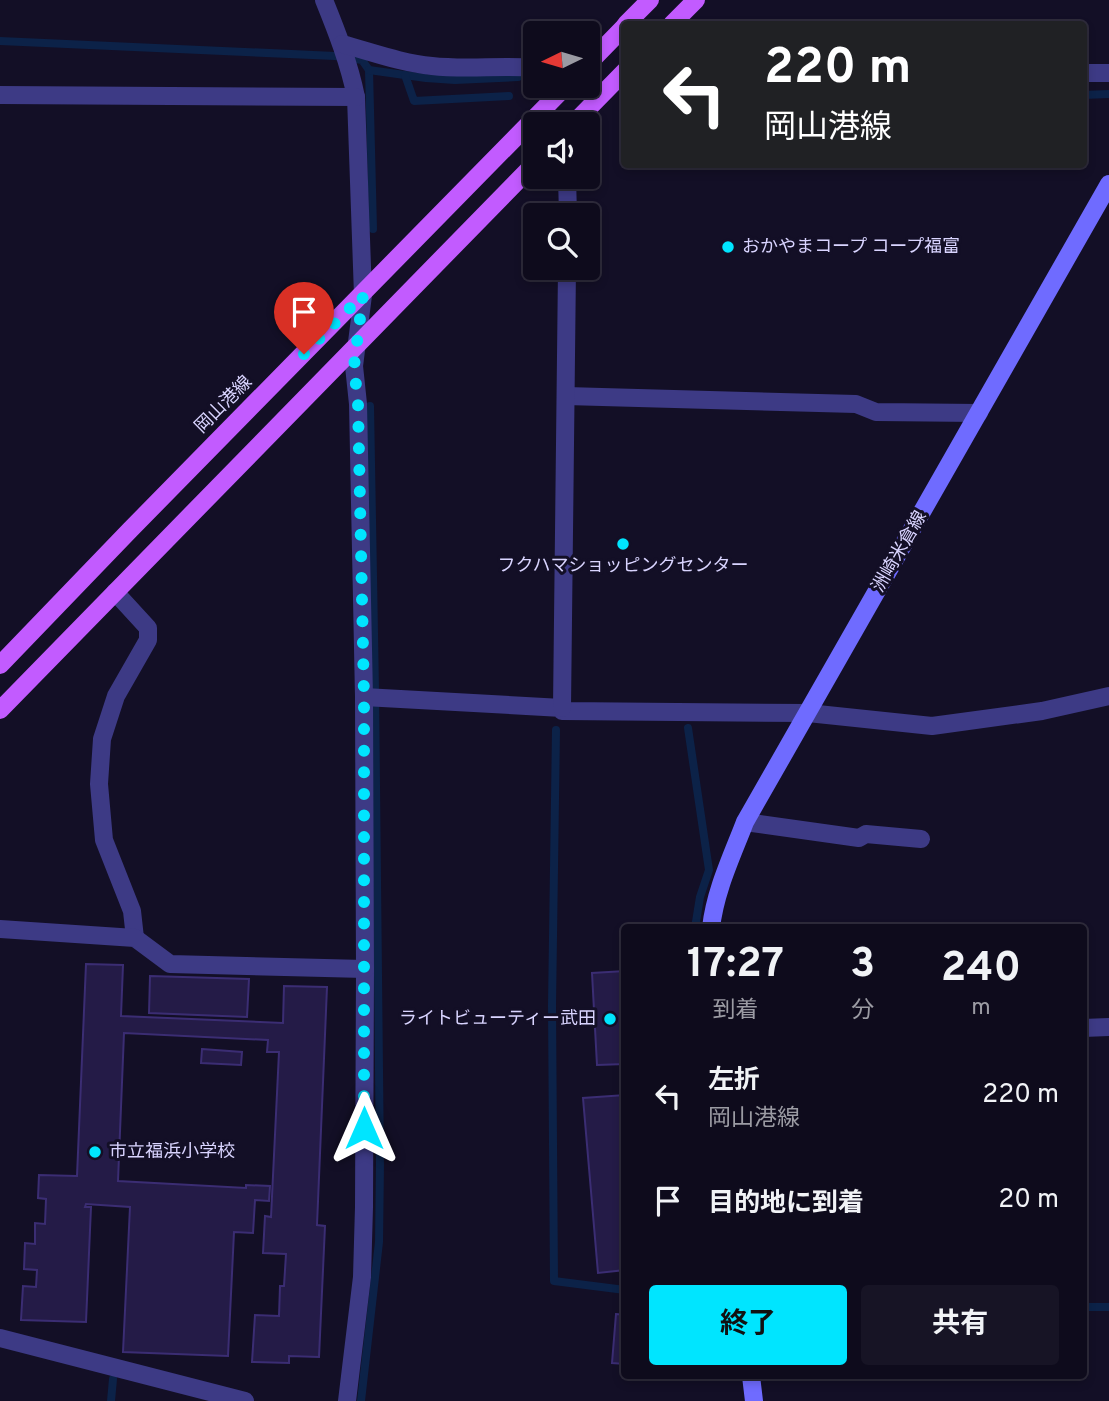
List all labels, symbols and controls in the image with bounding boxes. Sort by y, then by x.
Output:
north arrow [523,21,600,98]
map controls [523,21,600,280]
text: 220 m [764,39,911,101]
icon: left [649,49,740,140]
text: 岡山港線 [764,109,892,149]
button: sound [523,112,600,189]
button: search [523,203,600,280]
place label: おかやまコープ コープ福富 [742,236,960,259]
marker: おかやまコープ コープ福富 [720,239,736,255]
pin [274,282,334,354]
icon: arrive [285,293,323,331]
street label: 岡山港線 [190,371,258,439]
street label: 洲崎米倉線 [868,507,932,597]
marker: フクハマショッピングセンター [615,536,631,552]
place label: フクハマショッピングセンター [497,555,749,578]
text: 17:27 [687,939,784,992]
text: 3 [850,939,875,992]
text: 240 [941,943,1021,996]
text: m [971,994,991,1023]
text: 到着 [712,997,758,1026]
text: 分 [851,997,874,1026]
place label: ライトビューティー武田 [399,1008,596,1031]
marker: ライトビューティー武田 [602,1011,618,1027]
text: 左折 [708,1065,760,1098]
icon: left [649,1077,687,1115]
text: 220 m [982,1079,1059,1112]
position arrow [327,1091,401,1165]
text: 岡山港線 [708,1105,800,1134]
place label: 市立福浜小学校 [109,1141,235,1164]
marker: 市立福浜小学校 [87,1144,103,1160]
icon: arrive [649,1182,687,1220]
text: 20 m [998,1184,1059,1217]
text: 目的地に到着 [708,1188,864,1221]
button: 終了 [649,1285,847,1365]
button: 共有 [861,1285,1059,1365]

